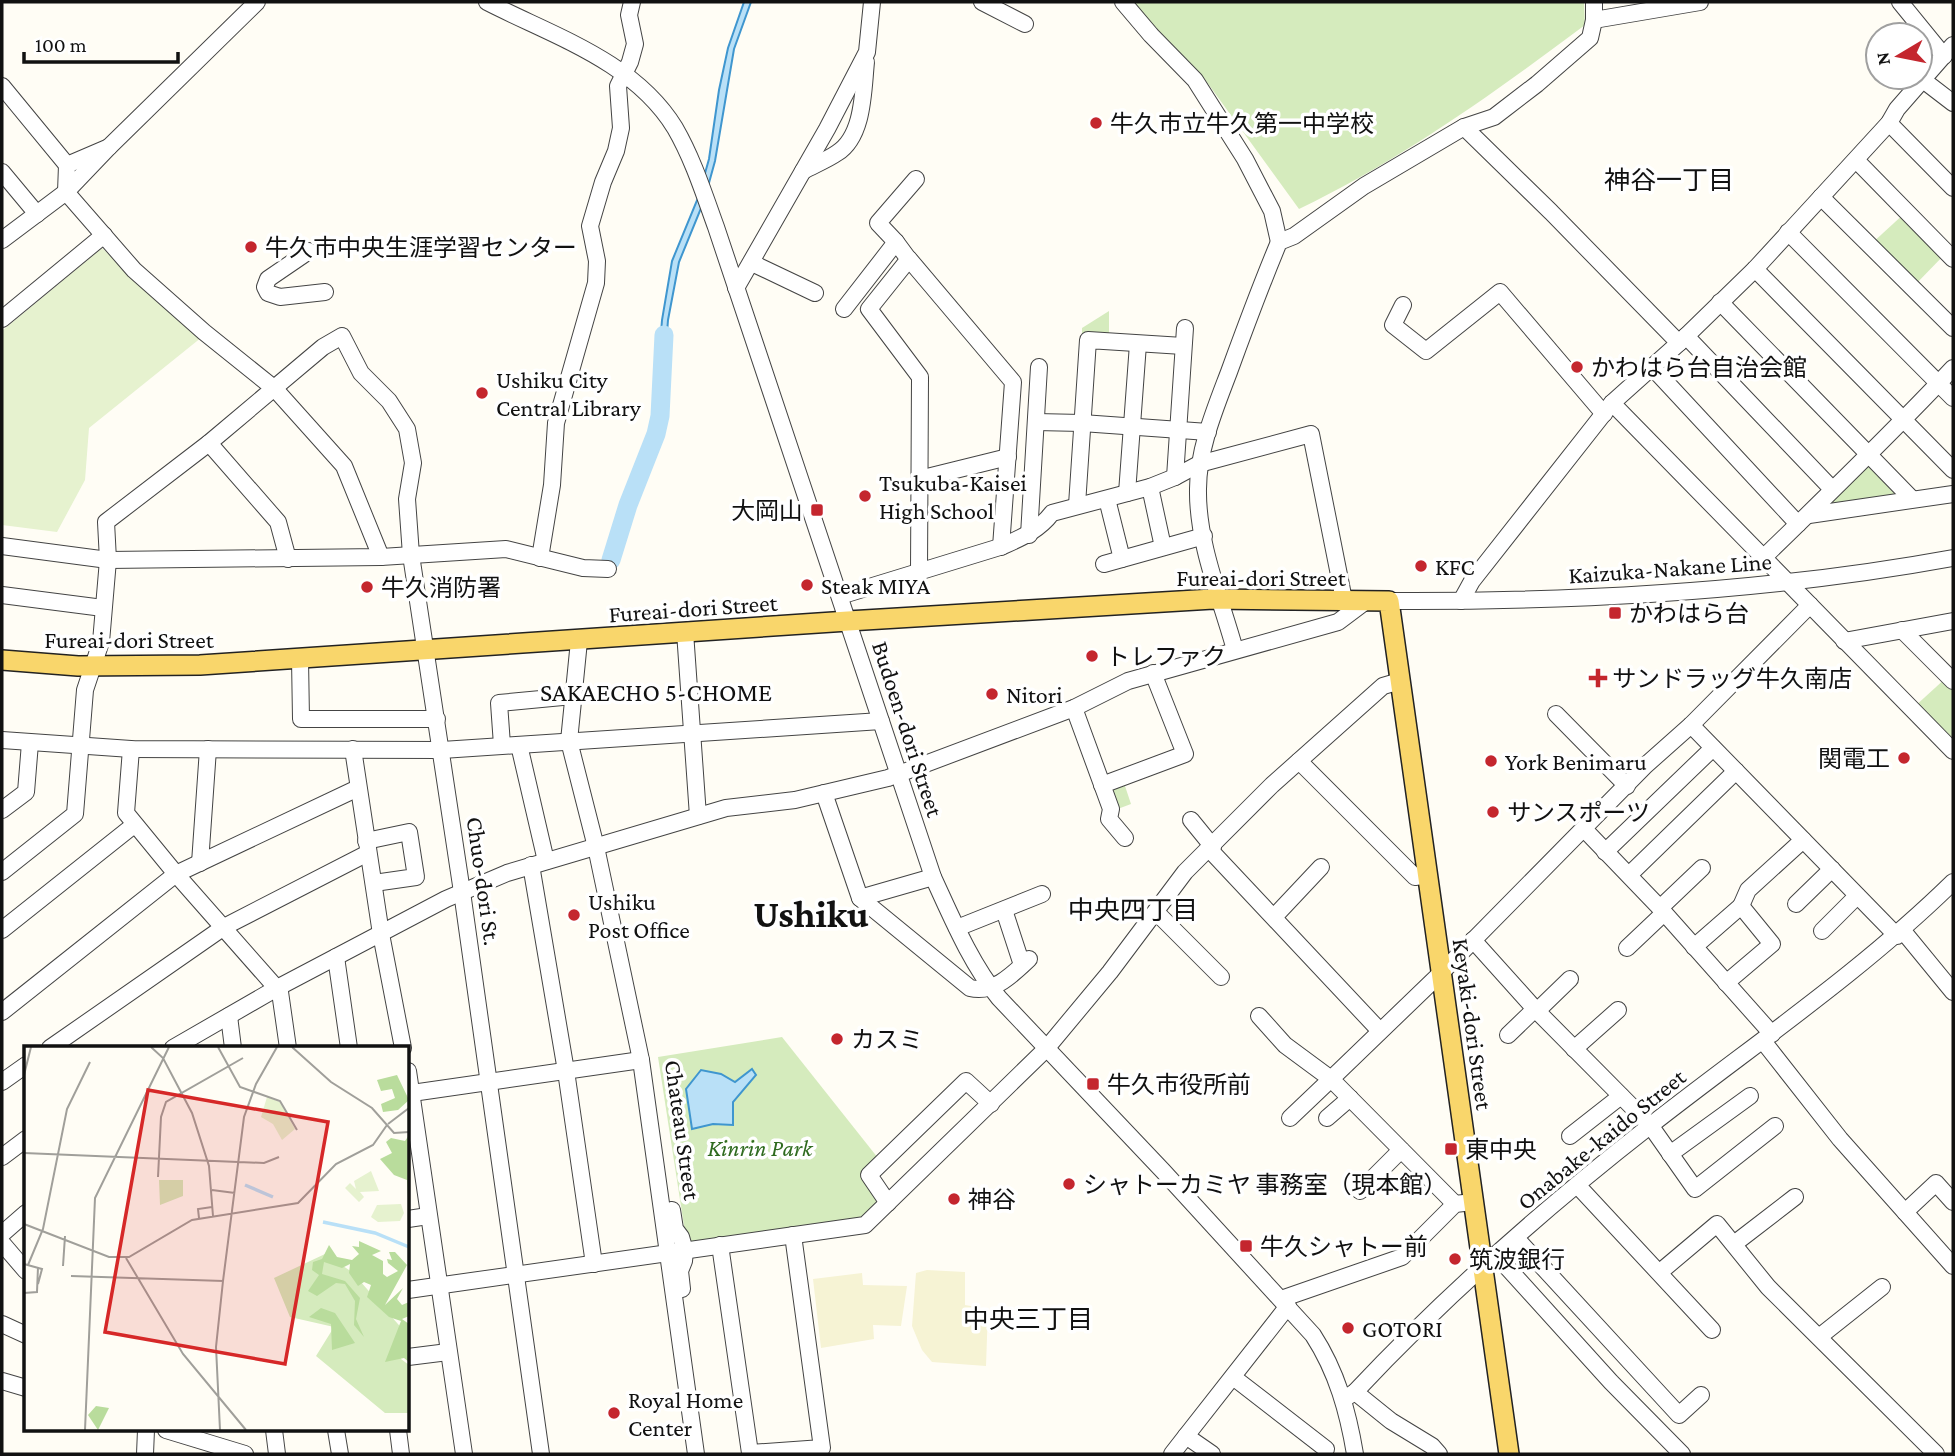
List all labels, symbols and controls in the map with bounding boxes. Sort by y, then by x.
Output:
scale bar [24,21,178,65]
north arrow [1864,21,1934,91]
text: 100 m [35,33,87,57]
text: N [1871,51,1894,67]
place label: 牛久市立牛久第一中学校 [1110,110,1374,137]
marker: 牛久市立牛久第一中学校 [1088,115,1104,131]
district label: 神谷一丁目 [1604,166,1734,195]
place label: 牛久市中央生涯学習センター [265,234,577,261]
marker: 牛久市中央生涯学習センター [243,239,259,255]
place label: かわはら台自治会館 [1591,354,1807,381]
marker: かわはら台自治会館 [1569,359,1585,375]
place label: Ushiku City Central Library [496,366,642,421]
marker: Ushiku City Central Library [474,385,490,401]
place label: Tsukuba-Kaisei High School [879,469,1027,524]
marker: Tsukuba-Kaisei High School [857,488,873,504]
place label: 大岡山 [731,497,803,524]
marker: 大岡山 [809,502,825,518]
street label: Kaizuka-Nakane Line [1567,547,1773,589]
place label: KFC [1435,553,1475,580]
marker: KFC [1413,558,1429,574]
street label: Fureai-dori Street [1176,564,1347,591]
place label: Steak MIYA [821,572,930,599]
place label: 牛久消防署 [381,574,501,601]
marker: Steak MIYA [799,577,815,593]
marker: 牛久消防署 [359,579,375,595]
street label: Fureai-dori Street [608,589,779,627]
place label: かわはら台 [1629,600,1749,627]
marker: かわはら台 [1607,605,1623,621]
street label: Fureai-dori Street [44,626,215,653]
street label: Budoen-dori Street [867,638,949,821]
place label: トレファク [1106,643,1226,670]
marker: トレファク [1084,648,1100,664]
place label: サンドラッグ牛久南店 [1612,665,1852,692]
marker: サンドラッグ牛久南店 [1590,670,1606,686]
district label: SAKAECHO 5-CHOME [540,678,772,707]
place label: Nitori [1006,681,1063,708]
marker: Nitori [984,686,1000,702]
place label: 関電工 [1818,745,1890,772]
place label: York Benimaru [1505,748,1647,775]
marker: 関電工 [1896,750,1912,766]
marker: York Benimaru [1483,753,1499,769]
place label: サンスポーツ [1507,799,1650,826]
marker: サンスポーツ [1485,804,1501,820]
street label: Chuo-dori St. [462,815,506,947]
place label: Ushiku Post Office [588,888,690,943]
district label: Ushiku [753,893,869,935]
district label: 中央四丁目 [1068,896,1198,925]
marker: Ushiku Post Office [566,907,582,923]
street label: Keyaki-dori Street [1448,937,1499,1113]
place label: カスミ [851,1026,923,1053]
marker: カスミ [829,1031,845,1047]
inset map [24,1046,410,1432]
street label: Chateau Street [660,1058,706,1203]
street label: Onabake-kaido Street [1512,1062,1691,1215]
place label: 牛久市役所前 [1107,1071,1251,1098]
marker: 牛久市役所前 [1085,1076,1101,1092]
park label: Kinrin Park [707,1134,814,1161]
place label: 東中央 [1465,1136,1537,1163]
marker: 東中央 [1443,1141,1459,1157]
place label: シャトーカミヤ 事務室（現本館） [1083,1171,1448,1198]
marker: シャトーカミヤ 事務室（現本館） [1061,1176,1077,1192]
place label: 神谷 [968,1186,1016,1213]
marker: 神谷 [946,1191,962,1207]
place label: 牛久シャトー前 [1260,1233,1428,1260]
marker: 牛久シャトー前 [1238,1238,1254,1254]
place label: 筑波銀行 [1469,1246,1565,1273]
marker: 筑波銀行 [1447,1251,1463,1267]
district label: 中央三丁目 [963,1305,1093,1334]
place label: GOTORI [1362,1315,1442,1342]
marker: GOTORI [1340,1320,1356,1336]
place label: Royal Home Center [628,1386,743,1441]
marker: Royal Home Center [606,1405,622,1421]

